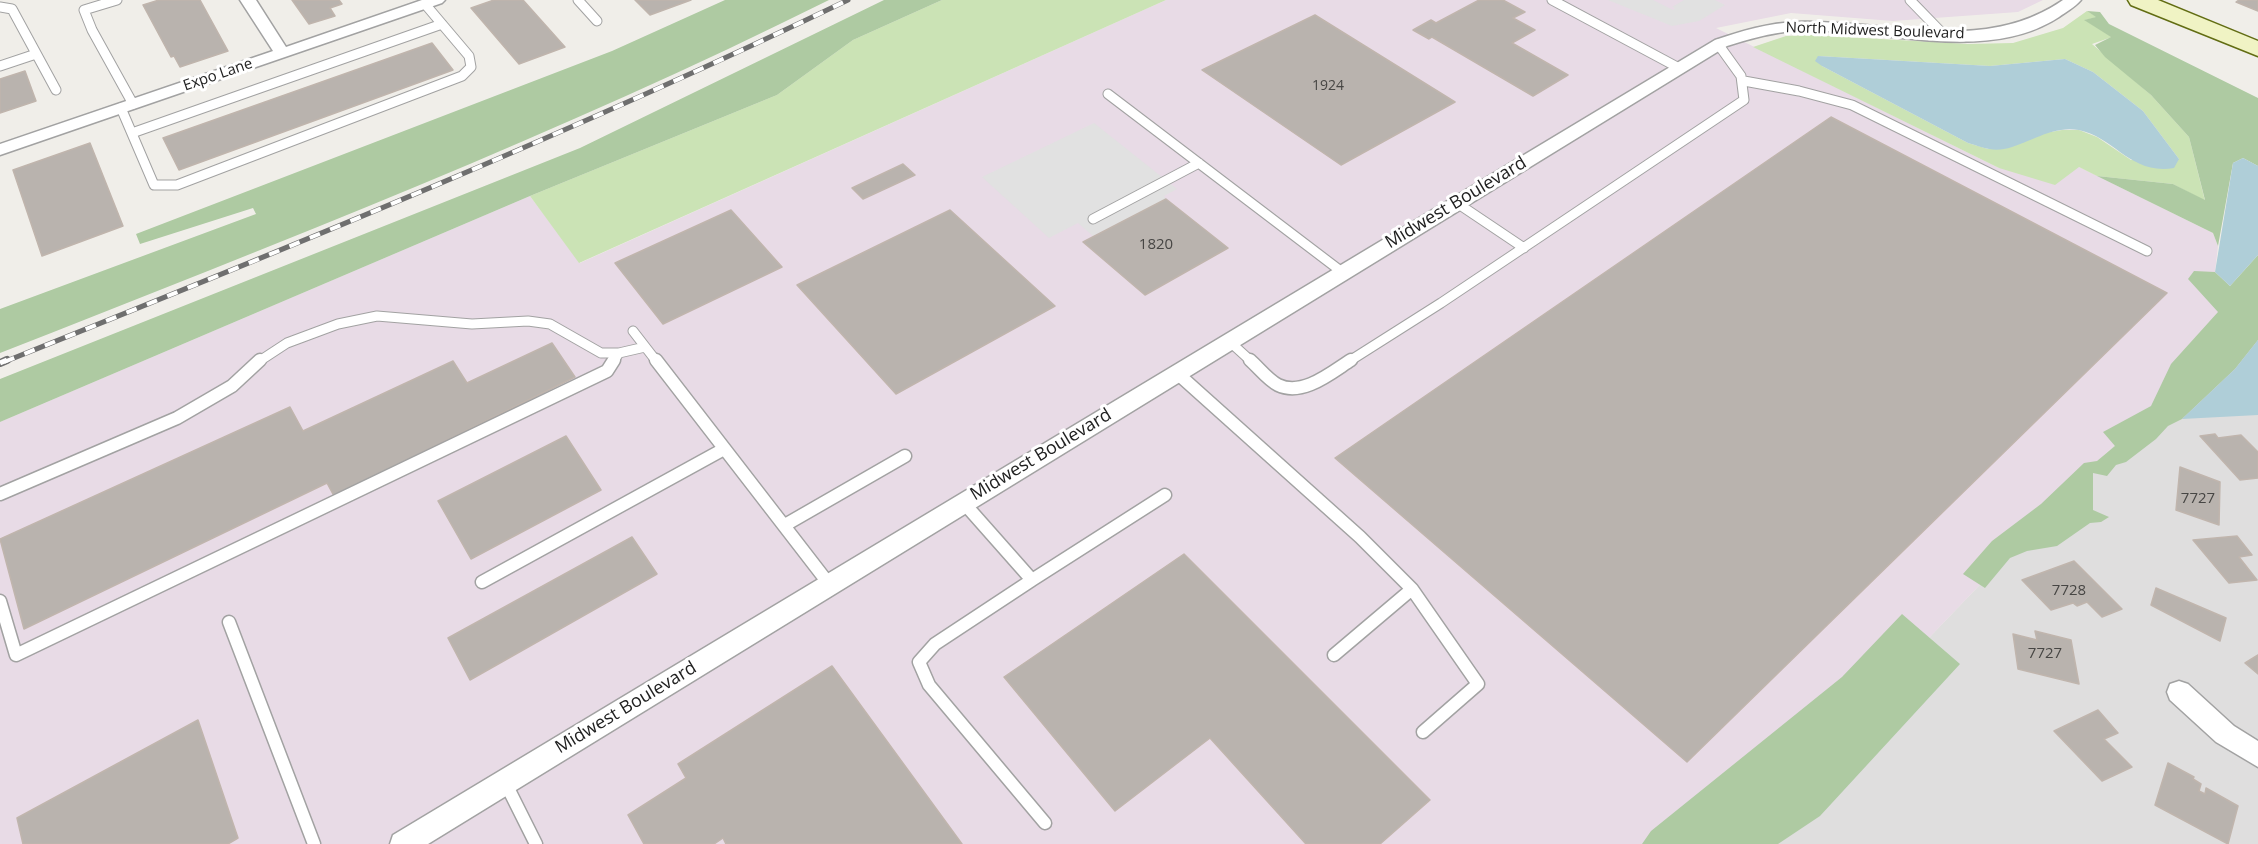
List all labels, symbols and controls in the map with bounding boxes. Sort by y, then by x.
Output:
street label: North Midwest Boulevard [1785,19,1965,43]
street label: Expo Lane [181,55,255,95]
house number: 1924 [1312,78,1344,94]
street label: Midwest Boulevard [1381,152,1531,254]
house number: 1820 [1139,236,1173,254]
street label: Midwest Boulevard [966,404,1116,506]
house number: 7727 [2181,490,2215,508]
house number: 7728 [2052,582,2086,600]
house number: 7727 [2028,645,2062,663]
street label: Midwest Boulevard [551,657,701,759]

